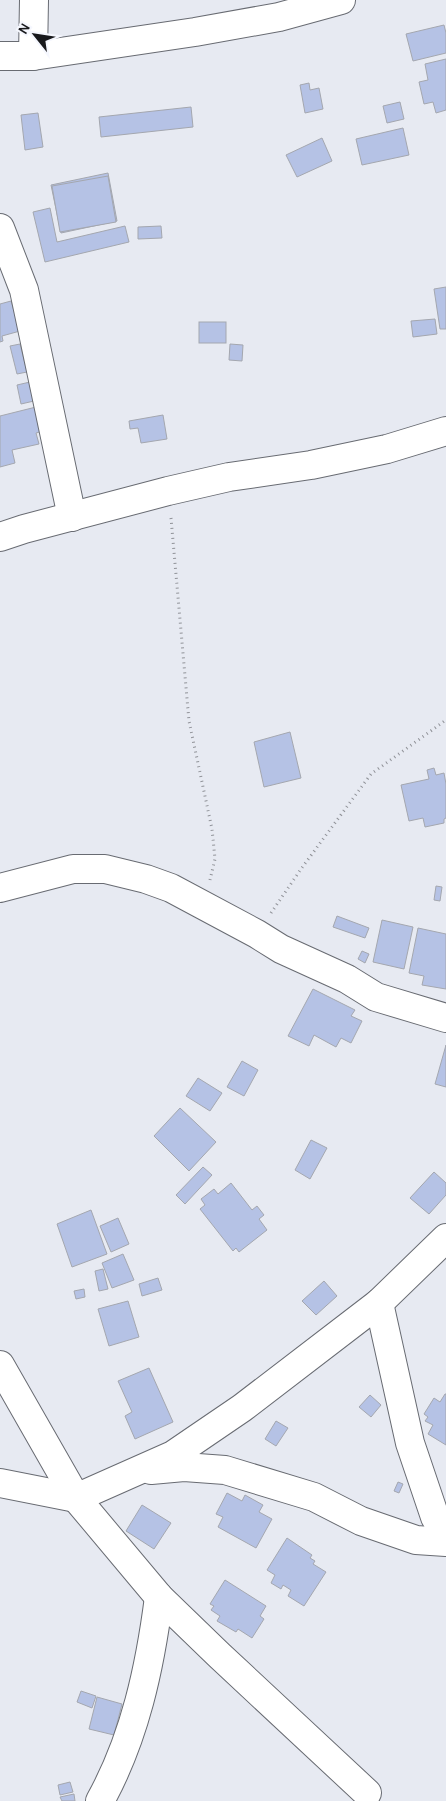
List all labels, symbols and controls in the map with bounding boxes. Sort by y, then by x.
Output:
north arrow [10,10,60,60]
text: N [14,20,34,37]

